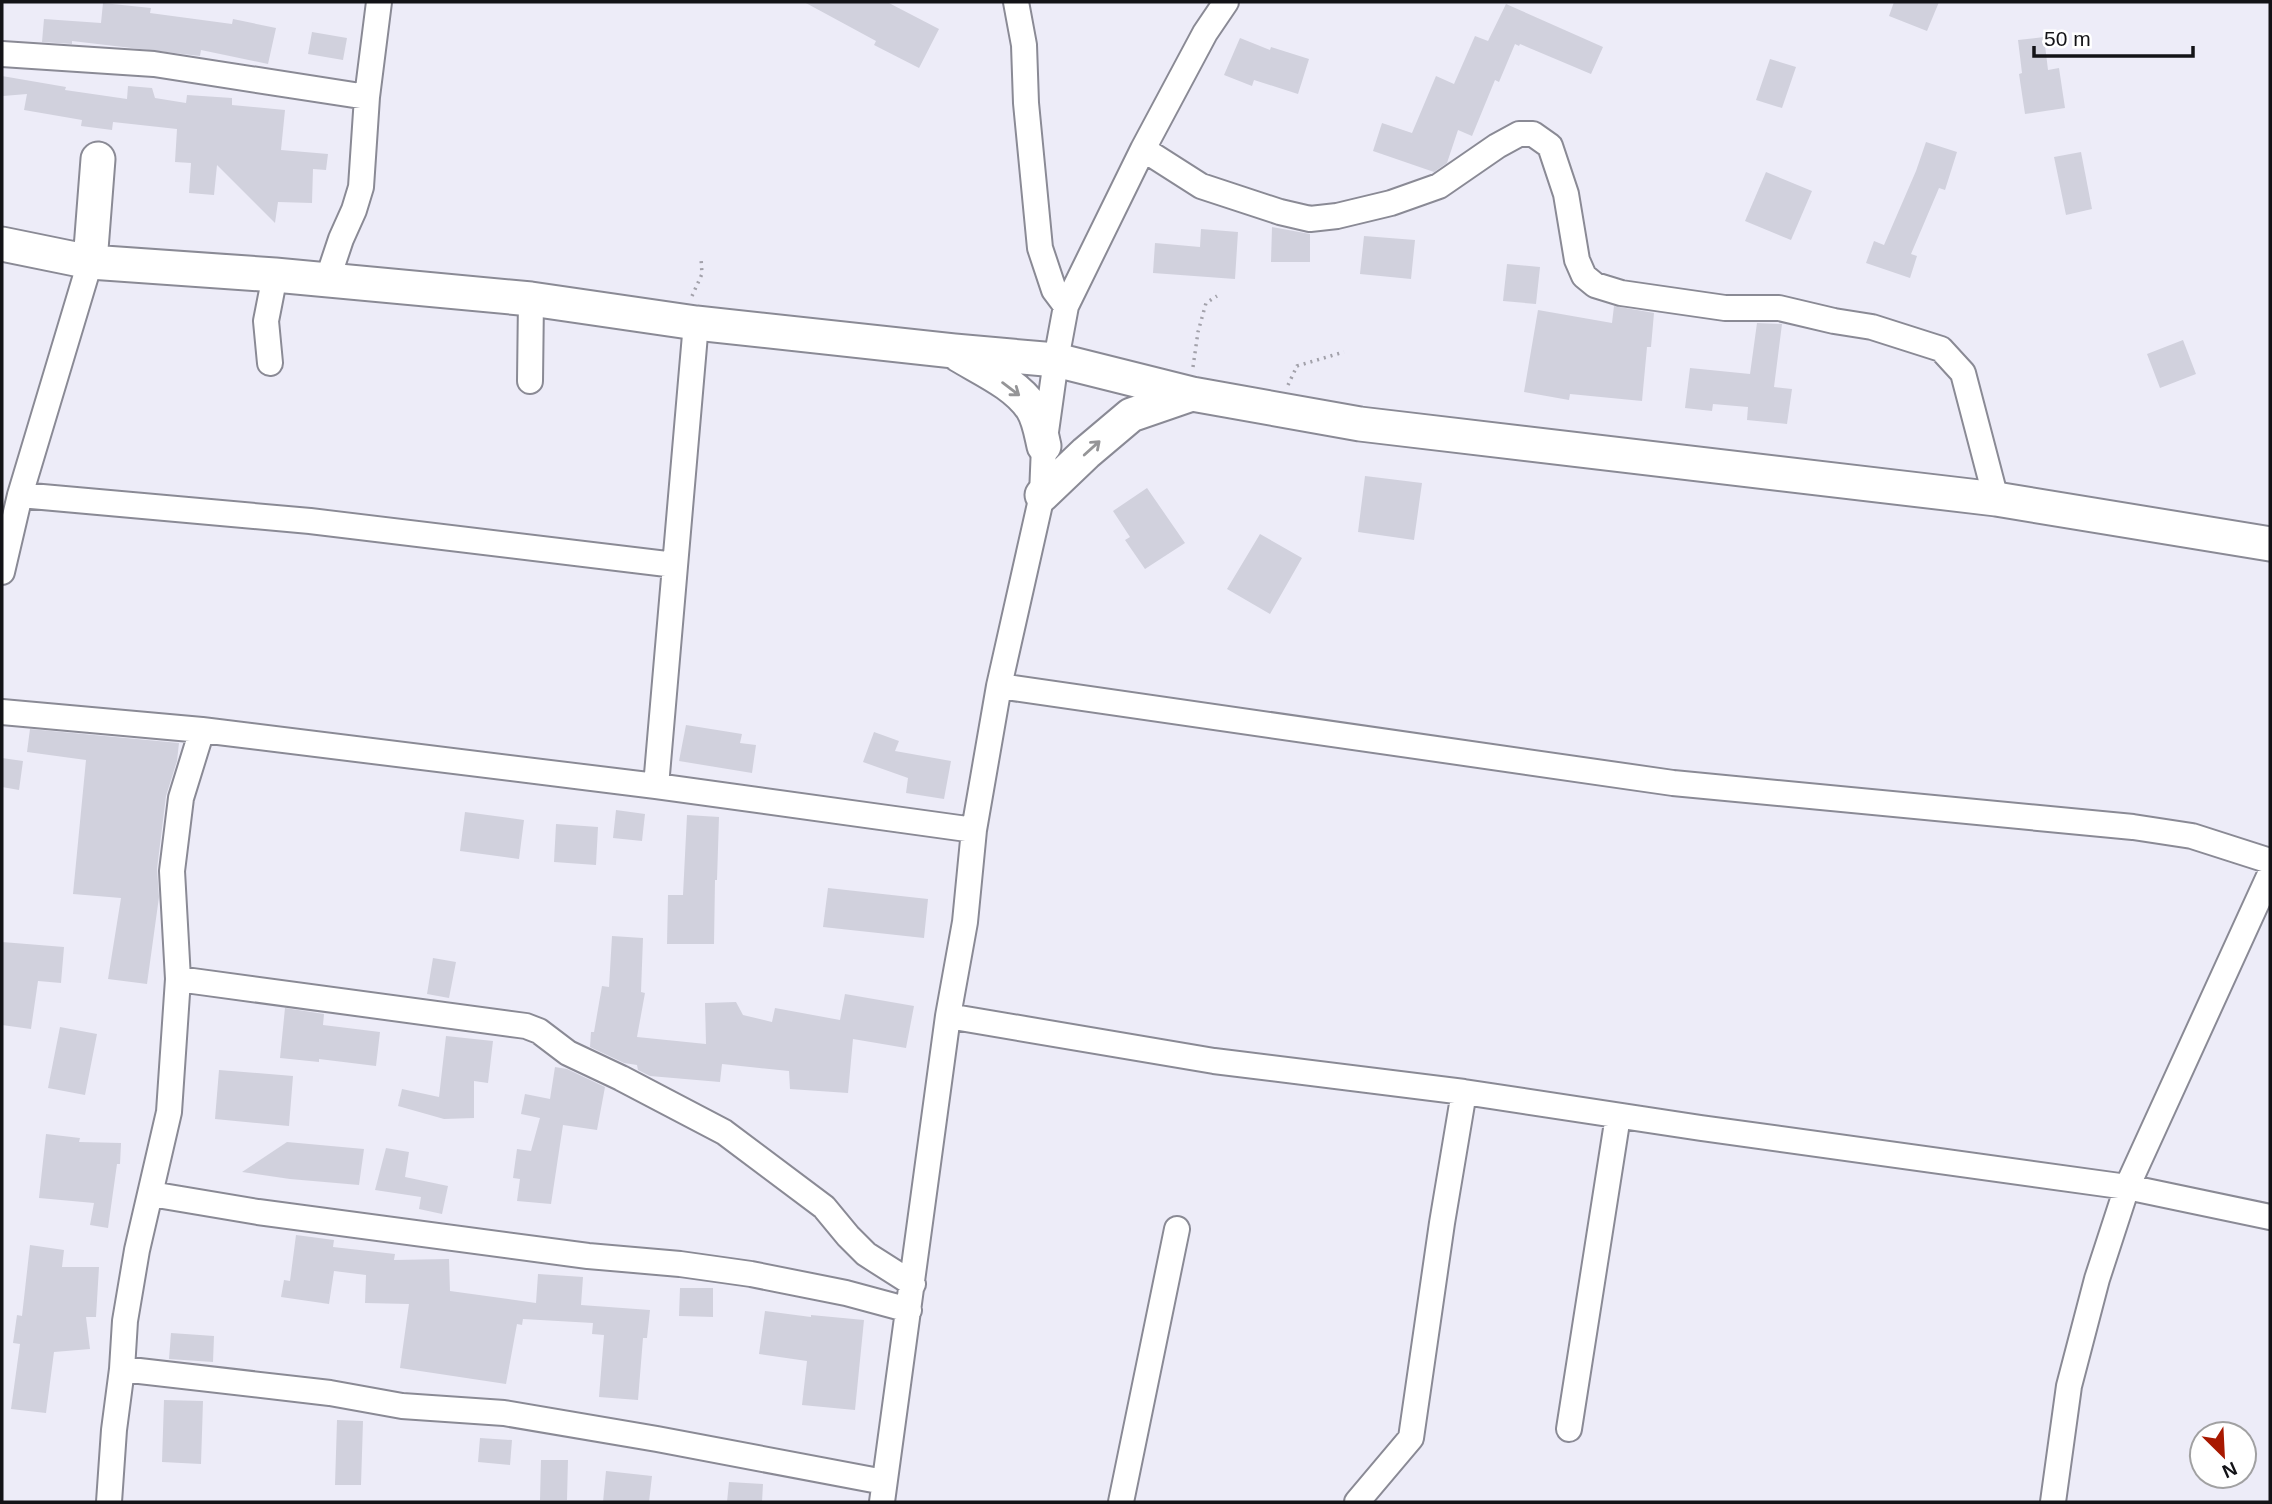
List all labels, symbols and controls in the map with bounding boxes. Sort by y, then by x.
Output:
scale bar [2034,14,2193,58]
text: 50 m [2044,27,2091,50]
one-way arrow [1002,381,1020,396]
one-way arrow [1082,440,1100,456]
north arrow [2188,1420,2258,1490]
text: N [2219,1458,2240,1482]

